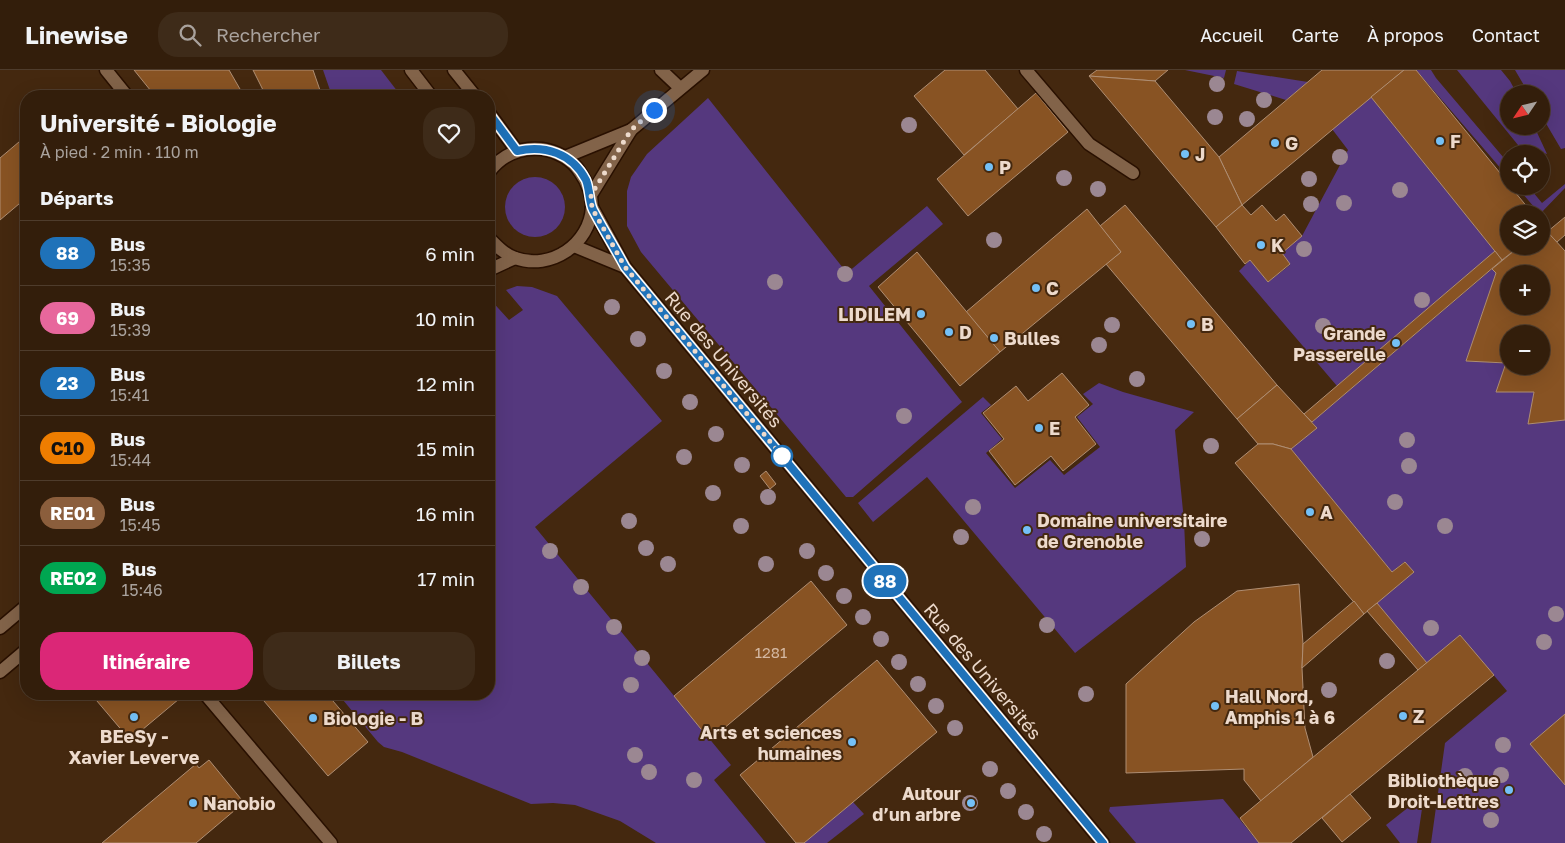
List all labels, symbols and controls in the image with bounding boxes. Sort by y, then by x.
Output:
search box [158,12,508,57]
text: Linewise [25,20,128,49]
icon: search [176,21,204,49]
text: Rechercher [216,23,320,46]
text: Accueil [1200,24,1264,46]
text: Carte [1292,24,1339,46]
text: À propos [1367,24,1444,46]
text: Contact [1472,24,1540,46]
north arrow [1500,85,1550,135]
map controls [1500,85,1550,375]
your location [642,98,667,123]
button: heart [423,107,475,159]
text: Université - Biologie [40,108,277,137]
place label: F [1450,130,1461,152]
place label: G [1285,132,1298,154]
marker: F [1434,135,1446,147]
marker: G [1269,137,1281,149]
text: À pied · 2 min · 110 m [40,142,199,162]
place label: J [1195,143,1205,165]
button: locate [1500,145,1550,195]
marker: J [1179,148,1191,160]
place label: P [999,156,1011,178]
marker: P [983,161,995,173]
text: Départs [40,186,114,209]
button: layers [1500,205,1550,255]
text: Bus [110,232,145,255]
place label: K [1271,234,1284,256]
marker: K [1255,239,1267,251]
text: 88 [56,242,79,264]
text: 6 min [425,242,475,265]
text: 15:35 [110,255,150,275]
button: + [1500,265,1550,315]
place label: C [1046,277,1059,299]
marker: C [1030,282,1042,294]
street label: Rue des Universités [661,286,787,432]
text: Bus [110,297,145,320]
place label: LIDILEM [838,303,911,325]
text: 69 [56,307,79,329]
text: 10 min [416,307,475,330]
marker: LIDILEM [915,308,927,320]
place label: B [1201,313,1214,335]
marker: B [1185,318,1197,330]
text: 15:39 [110,320,151,340]
place label: D [959,321,972,343]
place label: Grande Passerelle [1293,322,1386,365]
button: − [1500,325,1550,375]
marker: D [943,326,955,338]
place label: Bulles [1004,327,1060,349]
marker: Bulles [988,332,1000,344]
marker: Grande Passerelle [1390,337,1402,349]
text: Bus [110,362,145,385]
text: 23 [57,372,78,394]
text: 12 min [416,372,475,395]
text: 15:41 [110,385,149,405]
place label: E [1049,417,1060,439]
marker: E [1033,422,1045,434]
text: Bus [110,427,145,450]
text: C10 [51,437,84,459]
text: 15 min [416,437,475,460]
unlabelled marker [771,445,793,467]
text: 15:44 [110,450,151,470]
text: Bus [120,492,155,515]
place label: A [1320,501,1333,523]
text: RE01 [50,502,95,524]
text: 16 min [416,502,475,525]
marker: A [1304,506,1316,518]
place label: Domaine universitaire de Grenoble [1037,509,1228,552]
text: 15:45 [120,515,161,535]
marker: Domaine universitaire de Grenoble [1021,524,1033,536]
text: Bus [121,557,157,580]
line badge: 88 [862,565,908,597]
text: RE02 [50,567,96,589]
text: 17 min [417,567,475,590]
text: 88 [873,570,897,592]
text: 15:46 [121,580,163,600]
street label: Rue des Universités [920,598,1046,744]
button: Itinéraire [40,632,253,690]
button: Billets [263,632,475,690]
house number: 1281 [755,643,787,661]
place label: Hall Nord, Amphis 1 à 6 [1225,685,1335,728]
marker: Hall Nord, Amphis 1 à 6 [1209,700,1221,712]
place label: Z [1413,705,1424,727]
place label: Biologie - B [323,707,424,729]
marker: Z [1397,710,1409,722]
marker: BEeSy - Xavier Leverve [128,711,140,723]
marker: Biologie - B [307,712,319,724]
place label: Arts et sciences humaines [700,721,842,764]
place label: BEeSy - Xavier Leverve [69,725,200,768]
marker: Arts et sciences humaines [846,736,858,748]
place label: Bibliothèque Droit-Lettres [1387,769,1499,812]
place label: Autour d’un arbre [872,782,961,825]
marker: Bibliothèque Droit-Lettres [1503,784,1515,796]
place label: Nanobio [203,792,276,814]
marker: Nanobio [187,797,199,809]
marker: Autour d’un arbre [965,797,977,809]

